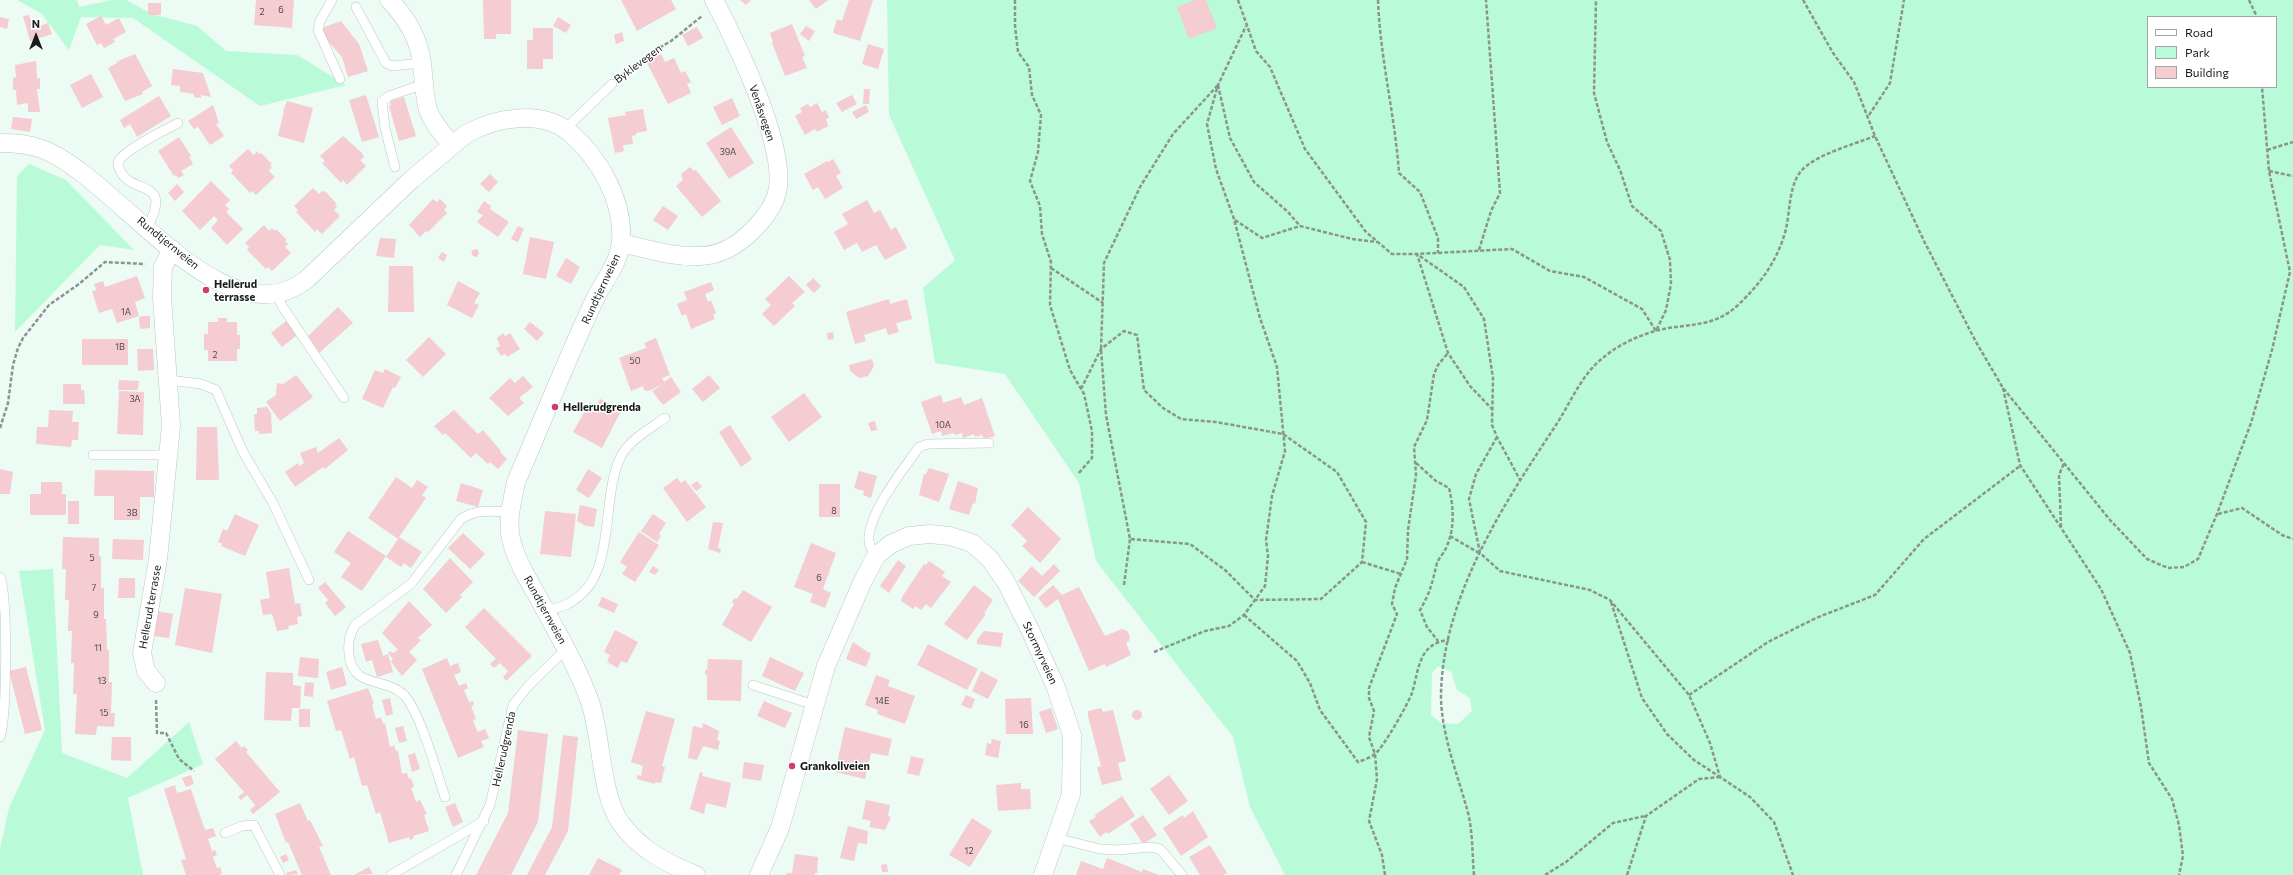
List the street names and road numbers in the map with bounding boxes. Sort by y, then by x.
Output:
street label: Byklevegen [612,42,664,86]
street label: Venåsvegen [746,83,778,143]
street label: Rundtjernveien [134,214,202,272]
street label: Rundtjernveien [579,252,623,326]
street label: Hellerud terrasse [136,564,164,650]
street label: Rundtjernveien [521,574,569,646]
street label: Stormyrveien [1020,620,1060,686]
street label: Hellerudgrenda [490,710,518,788]

